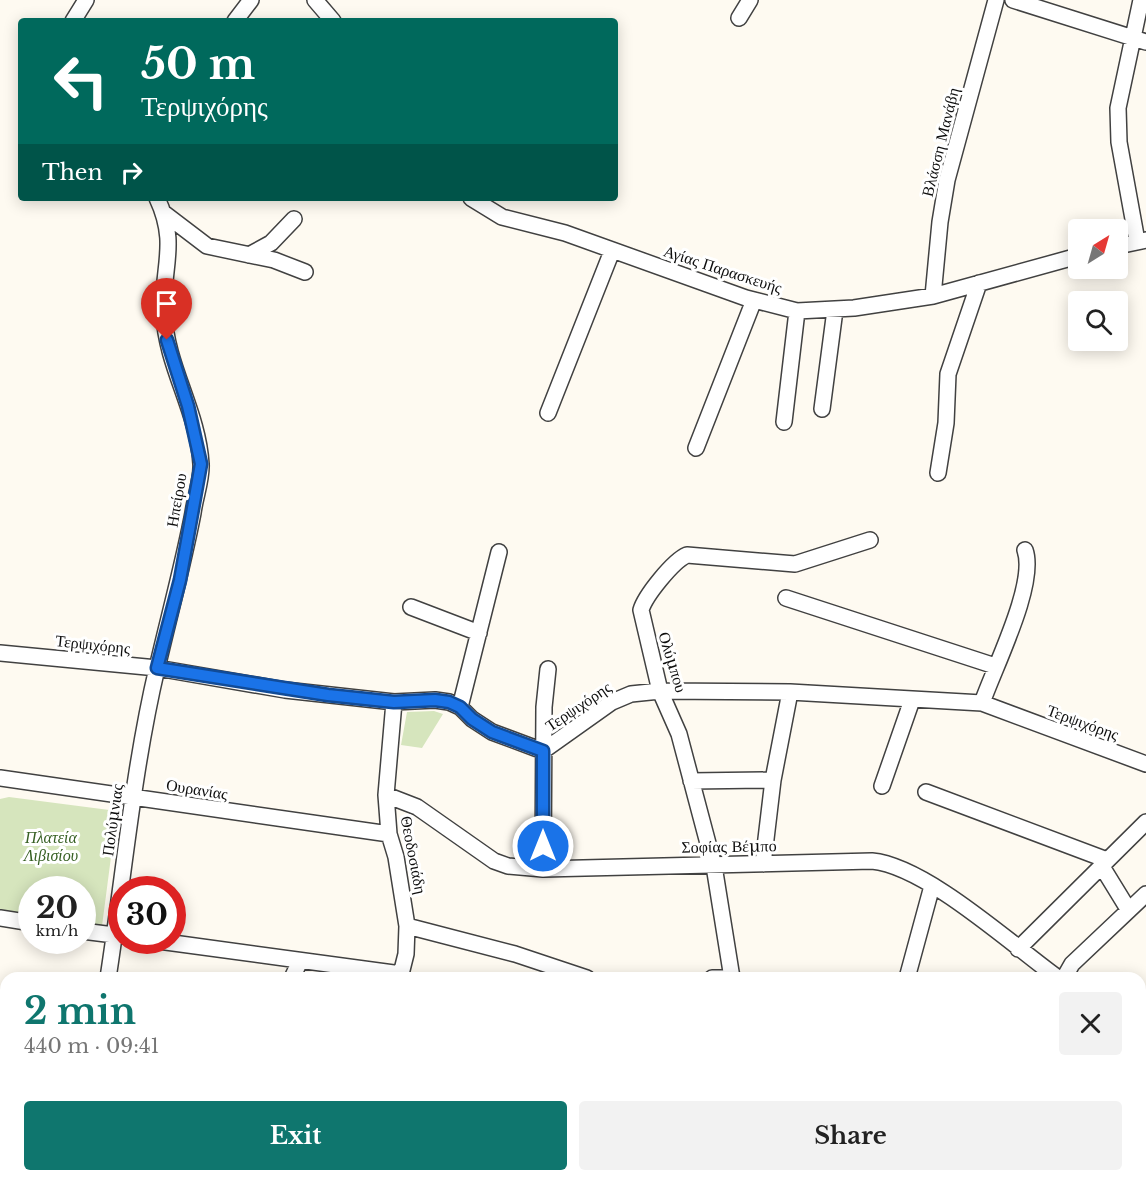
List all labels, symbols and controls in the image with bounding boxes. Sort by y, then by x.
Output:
text: 50 m [141,38,255,90]
icon: left [42,42,120,120]
street label: Βλάσση Μανάβη [917,85,963,199]
text: Τερψιχόρης [141,90,268,123]
icon: right [115,156,148,189]
text: Then [42,159,103,186]
north arrow [1068,219,1128,279]
map controls [1068,219,1128,351]
street label: Αγίας Παρασκευής [661,240,785,298]
pin [141,278,192,340]
icon: arrive [150,287,183,320]
button: search [1068,291,1128,351]
street label: Ηπείρου [161,471,191,529]
street label: Ολύμπου [654,629,692,695]
street label: Τερψιχόρης [55,630,132,658]
street label: Τερψιχόρης [541,676,615,735]
street label: Τερψιχόρης [1044,700,1122,744]
street label: Ουρανίας [165,774,230,804]
street label: Πολύμνιας [97,782,127,857]
street label: Θεοδοσιάδη [397,814,431,896]
position arrow [511,814,575,878]
park label: Πλατεία Λιβισίου [22,827,78,865]
street label: Σοφίας Βέμπο [681,835,777,857]
speed limit sign: 30 [108,876,186,954]
text: 20 [36,889,78,926]
text: km/h [36,921,78,940]
text: 2 min [24,989,136,1034]
button: close [1059,992,1122,1055]
text: 440 m · 09:41 [24,1034,160,1058]
button: Exit [24,1101,567,1170]
button: Share [579,1101,1122,1170]

